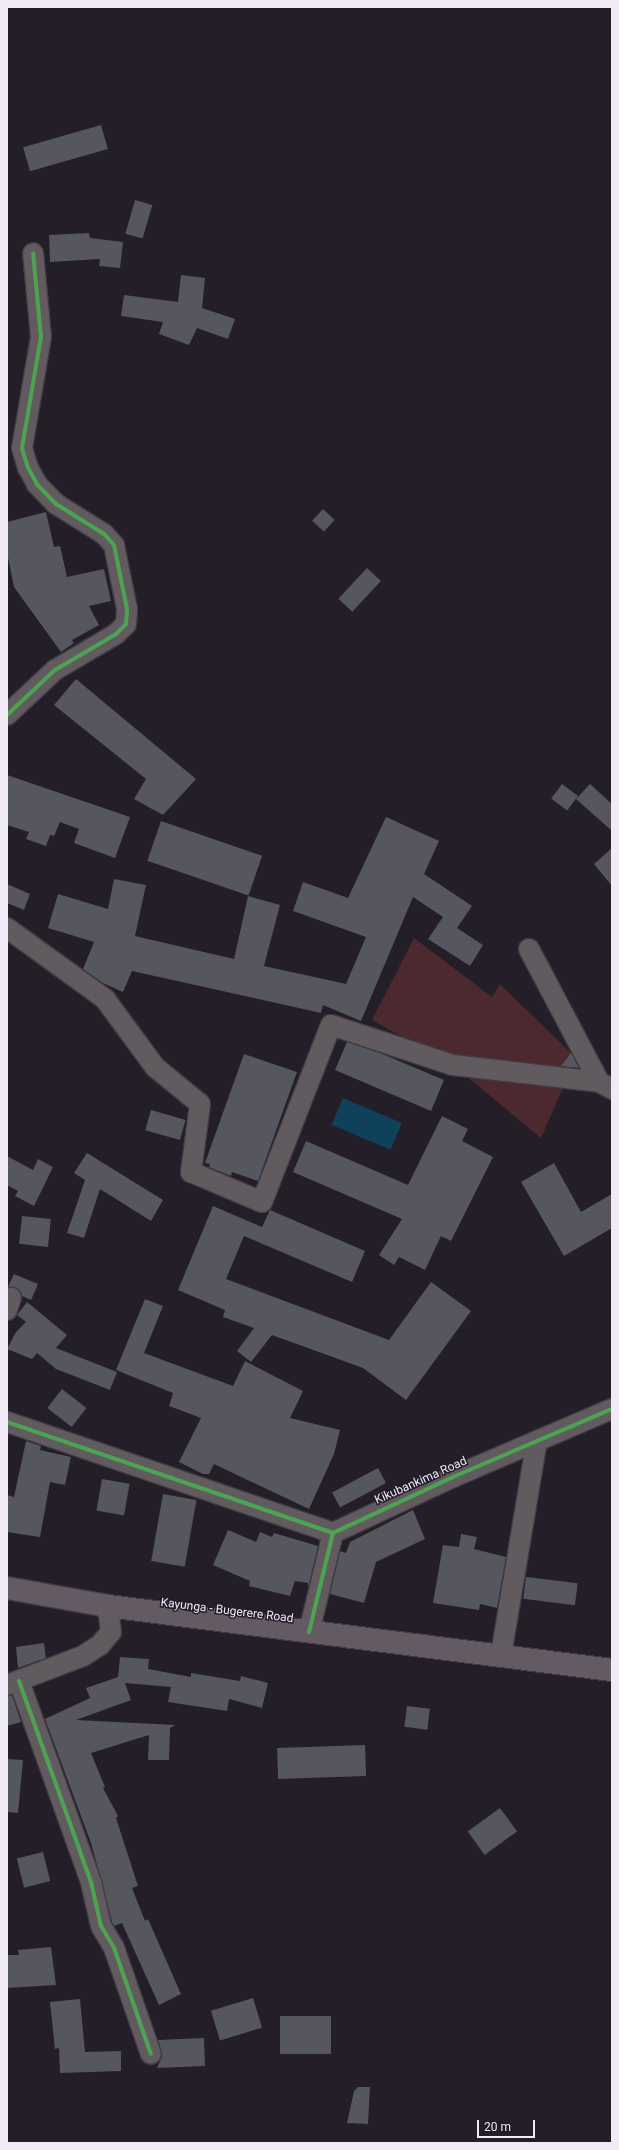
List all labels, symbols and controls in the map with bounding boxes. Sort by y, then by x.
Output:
street label: Kikubankima Road [373,1454,469,1508]
street label: Kayunga - Bugerere Road [160,1596,294,1626]
scale bar [479,2112,537,2138]
text: 20 m [484,2120,511,2134]

